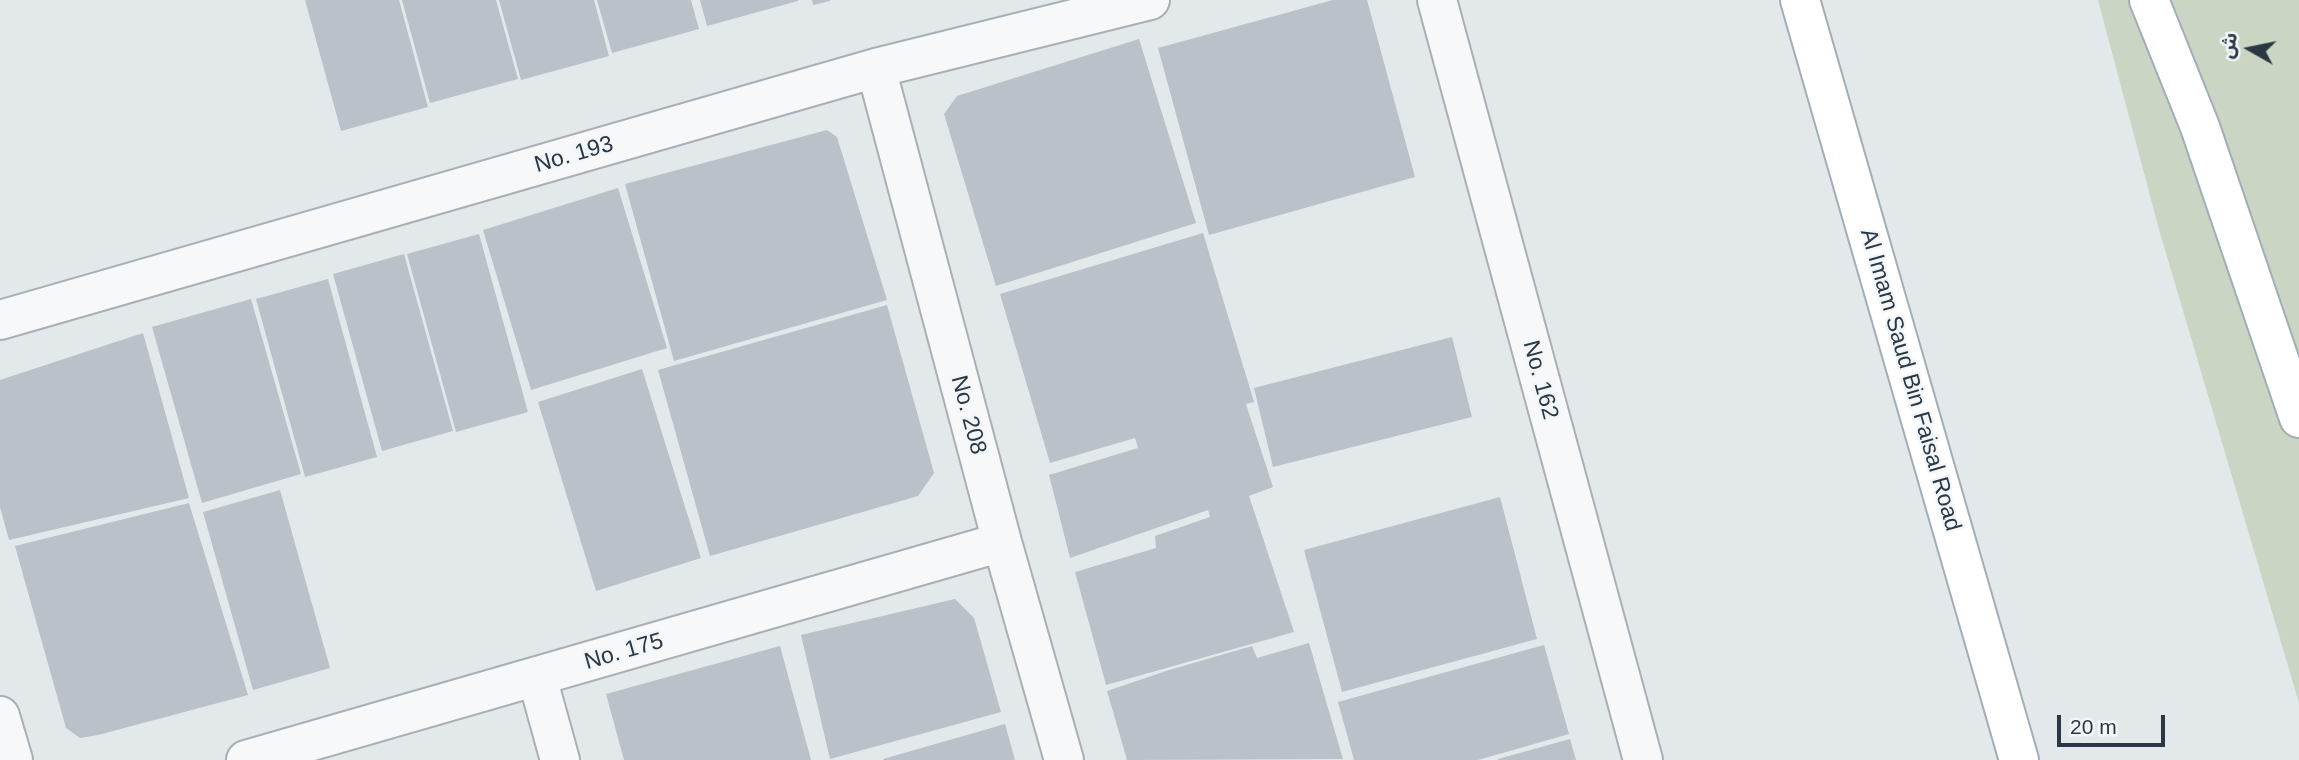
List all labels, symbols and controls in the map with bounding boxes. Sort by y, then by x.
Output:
north arrow [2215,14,2285,84]
text: ش [2216,31,2241,60]
street label: No. 193 [531,131,617,179]
street label: Al Imam Saud Bin Faisal Road [1854,226,1966,534]
street label: No. 162 [1516,338,1564,422]
street label: No. 208 [944,373,992,457]
street label: No. 175 [581,628,667,676]
scale bar [2061,700,2170,744]
text: 20 m [2070,715,2117,738]

